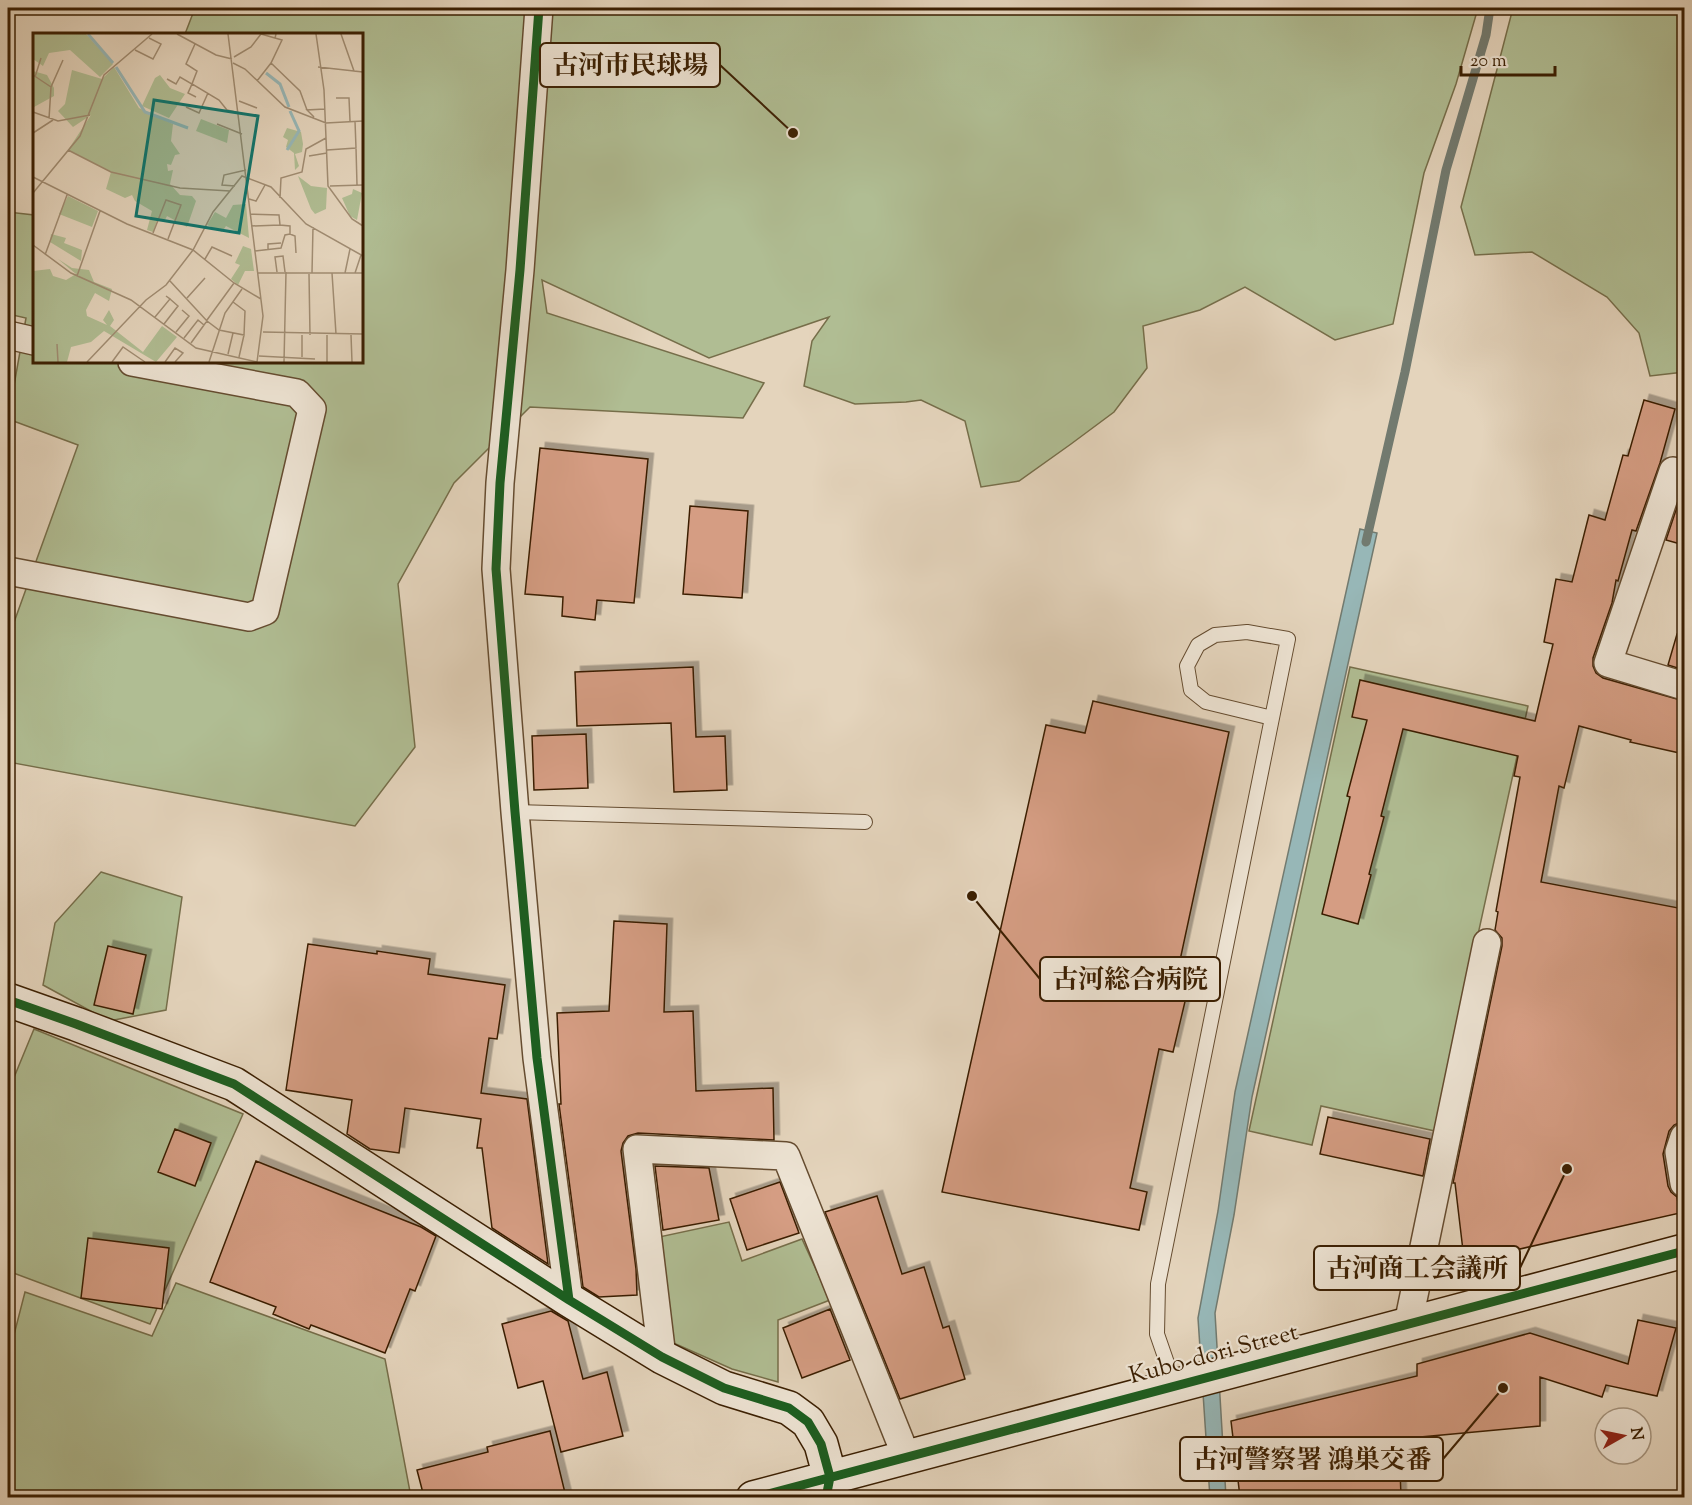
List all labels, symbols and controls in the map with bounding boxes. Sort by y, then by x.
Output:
inset map [33,33,363,363]
scale bar [1461,39,1556,77]
callout: 古河市民球場 [540,43,720,87]
text: 古河市民球場 [552,49,708,86]
text: 20 m [1470,49,1507,75]
callout: 古河総合病院 [1040,957,1220,1001]
text: 古河総合病院 [1052,963,1208,1000]
callout: 古河商工会議所 [1314,1246,1520,1290]
text: 古河商工会議所 [1326,1252,1508,1289]
street label: Kubo-dori Street [1126,1316,1302,1394]
north arrow [1593,1406,1653,1466]
text: N [1623,1426,1648,1442]
callout: 古河警察署 鴻巣交番 [1180,1437,1443,1481]
text: 古河警察署 鴻巣交番 [1192,1443,1432,1480]

